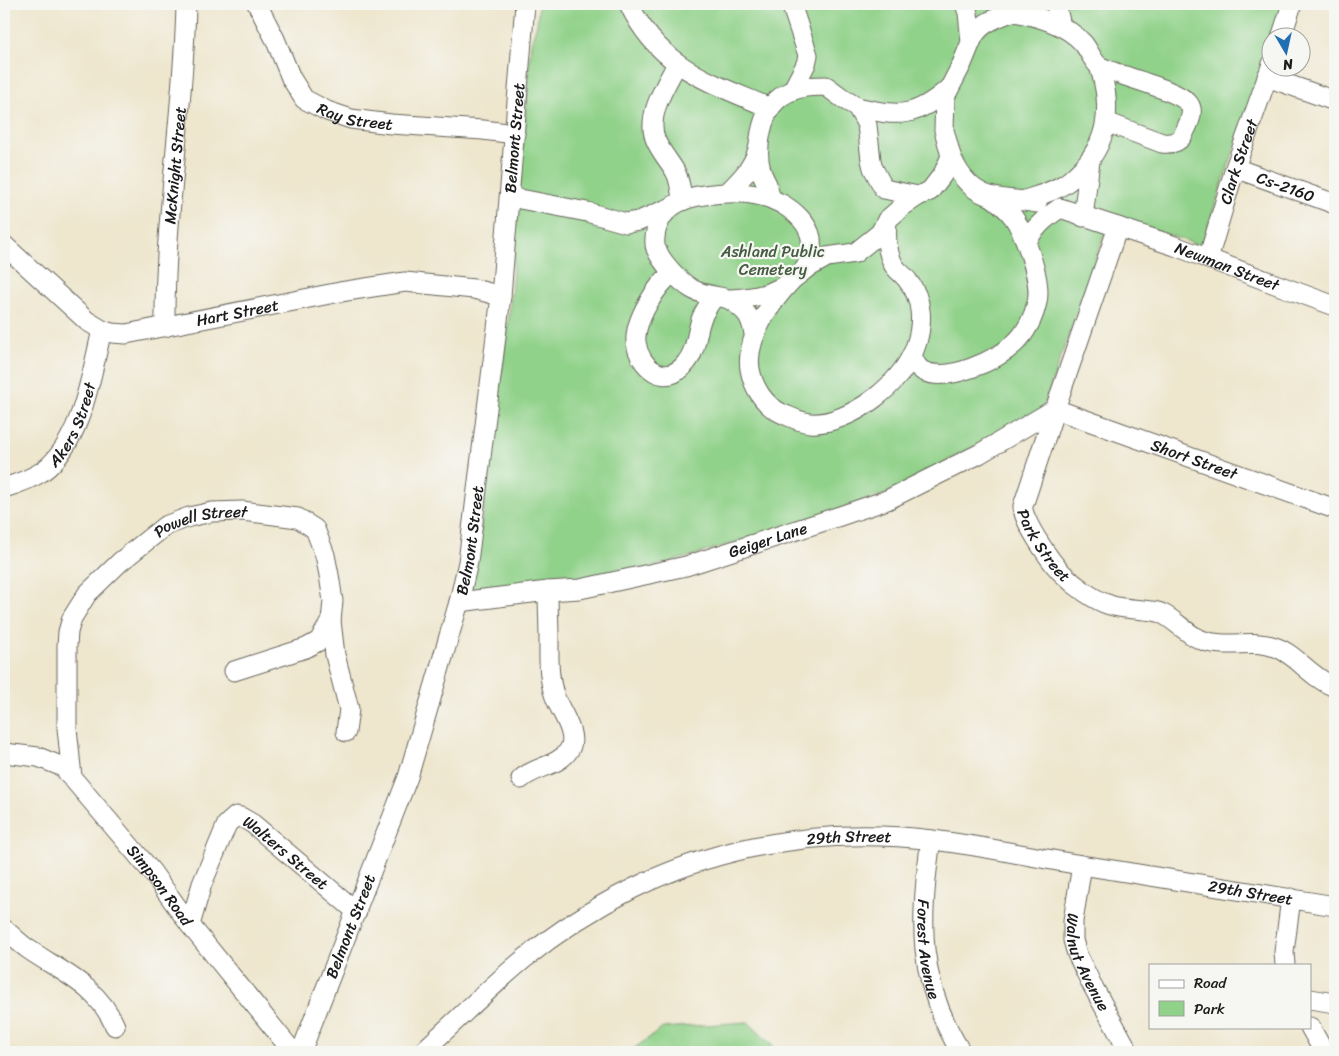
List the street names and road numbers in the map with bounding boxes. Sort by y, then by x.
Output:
street label: Belmont Street [495,82,533,194]
street label: Ray Street [312,94,394,139]
street label: McKnight Street [155,105,194,225]
street label: Clark Street [1211,114,1266,208]
street label: Cs-2160 [1253,162,1319,210]
street label: Newman Street [1171,233,1284,299]
street label: Hart Street [194,290,281,334]
street label: Akers Street [40,378,104,475]
street label: Short Street [1147,430,1242,488]
street label: Belmont Street [446,484,492,598]
street label: Powell Street [146,497,250,545]
street label: Park Street [1009,505,1078,589]
street label: Geiger Lane [724,513,811,566]
street label: Walters Street [238,807,336,897]
street label: 29th Street [805,821,892,853]
street label: Simpson Road [119,837,202,933]
street label: Belmont Street [316,870,383,983]
street label: 29th Street [1206,871,1295,913]
street label: Forest Avenue [909,899,949,1003]
street label: Walnut Avenue [1058,911,1118,1017]

